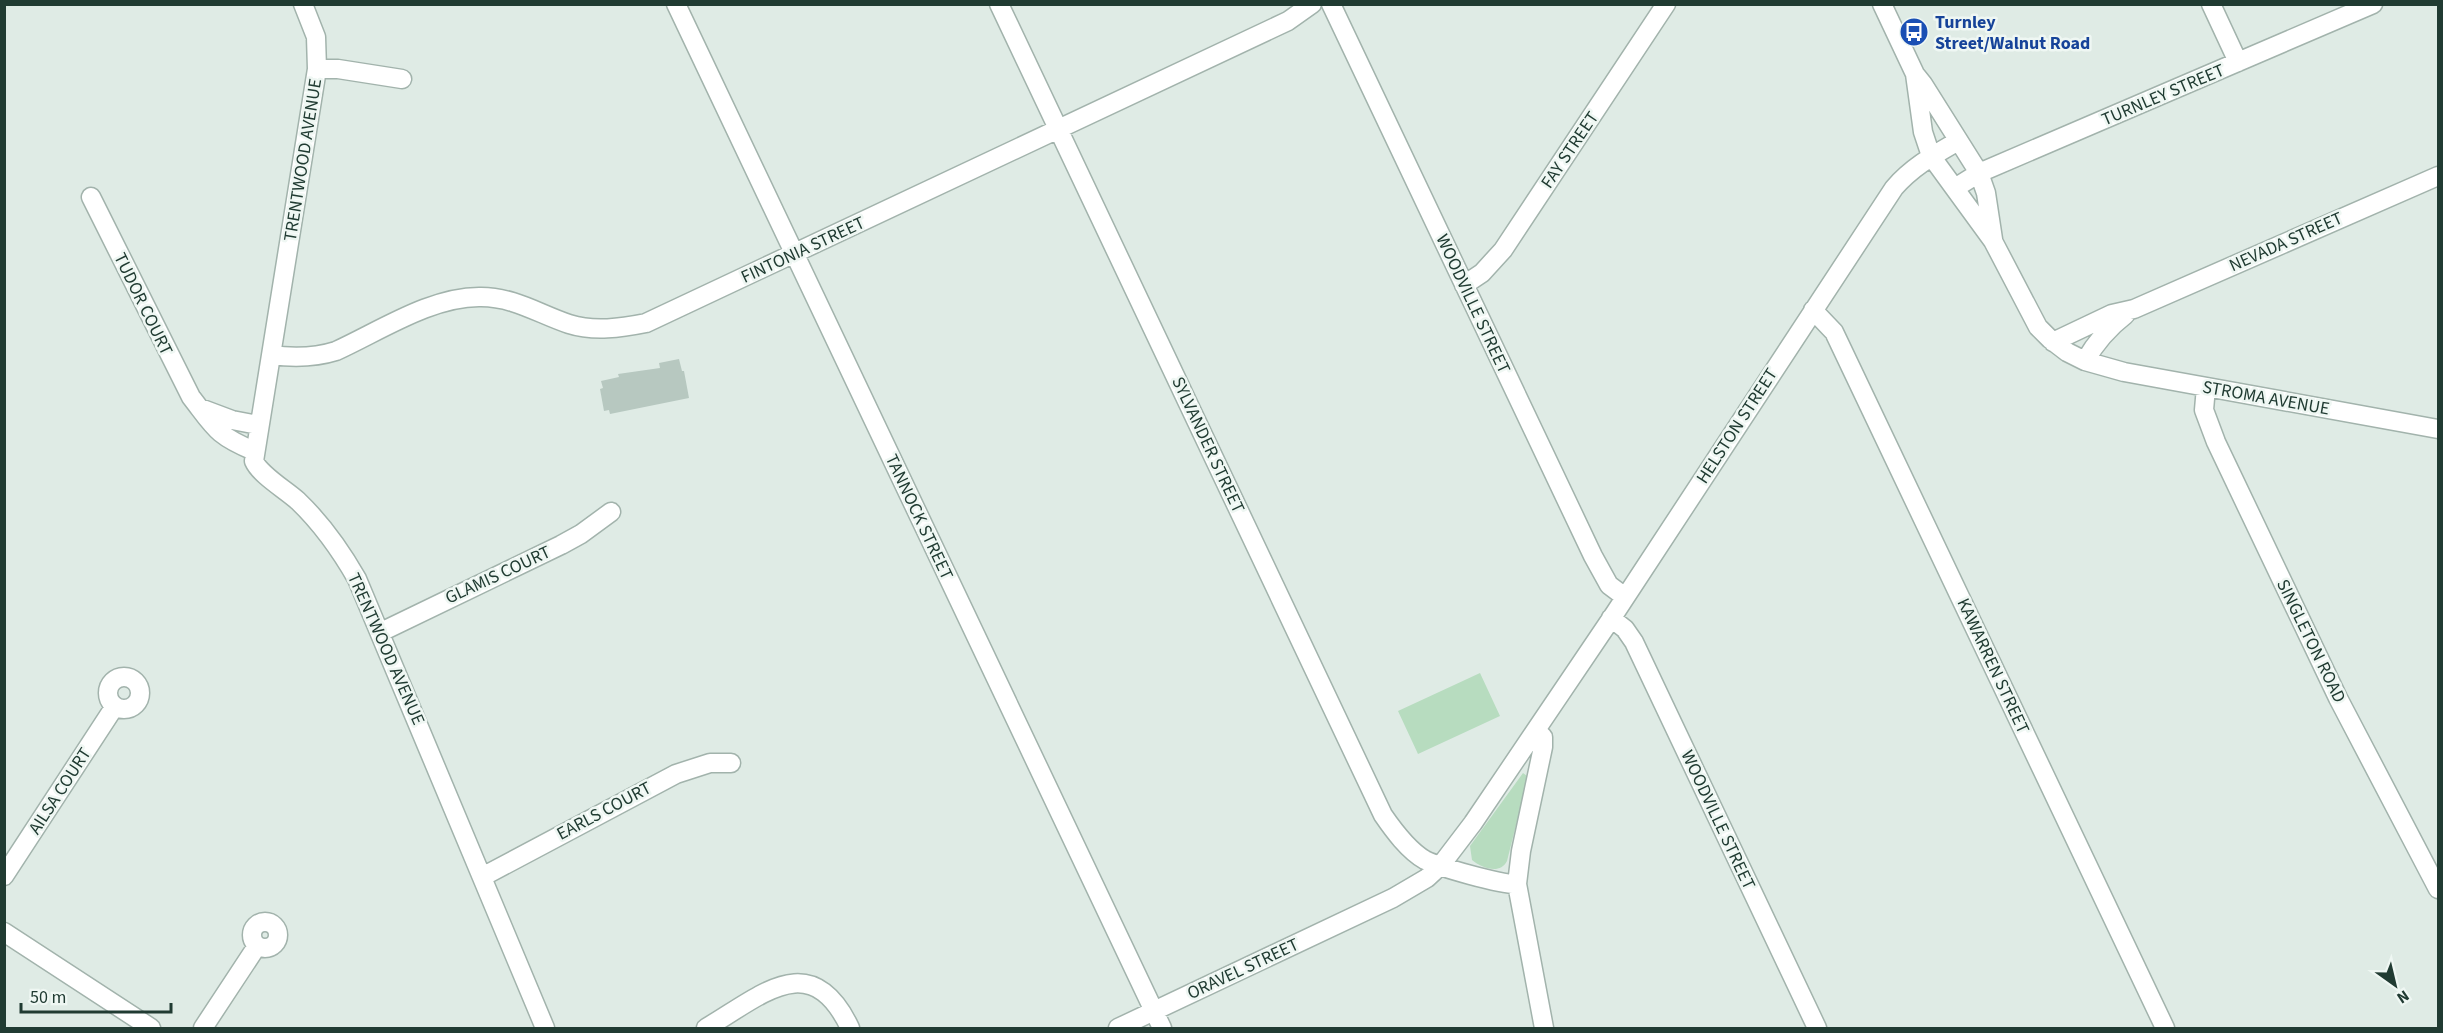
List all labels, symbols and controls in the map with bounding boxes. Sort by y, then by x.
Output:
place label: Turnley Street/Walnut Road [1935,10,2090,56]
bus stop icon: Turnley Street/Walnut Road [1898,16,1930,48]
street label: TURNLEY STREET [2098,58,2229,132]
street label: TRENTWOOD AVENUE [278,77,328,243]
street label: FAY STREET [1535,106,1605,193]
street label: NEVADA STREET [2225,206,2347,278]
street label: FINTONIA STREET [737,210,869,290]
street label: WOODVILLE STREET [1430,230,1516,378]
street label: TUDOR COURT [107,249,179,360]
street label: HELSTON STREET [1690,363,1784,489]
street label: SYLVANDER STREET [1165,373,1251,518]
street label: STROMA AVENUE [2201,375,2331,421]
street label: TANNOCK STREET [879,450,959,584]
street label: GLAMIS COURT [441,540,555,610]
street label: TRENTWOOD AVENUE [341,569,431,729]
street label: SINGLETON ROAD [2270,575,2352,707]
street label: KAWARREN STREET [1951,594,2036,738]
street label: AILSA COURT [23,742,98,839]
street label: WOODVILLE STREET [1675,746,1761,894]
street label: EARLS COURT [552,775,656,846]
street label: ORAVEL STREET [1183,932,1303,1006]
north arrow [2365,955,2425,1015]
scale bar [21,976,171,1014]
text: 50 m [30,985,66,1010]
text: N [2392,985,2413,1009]

